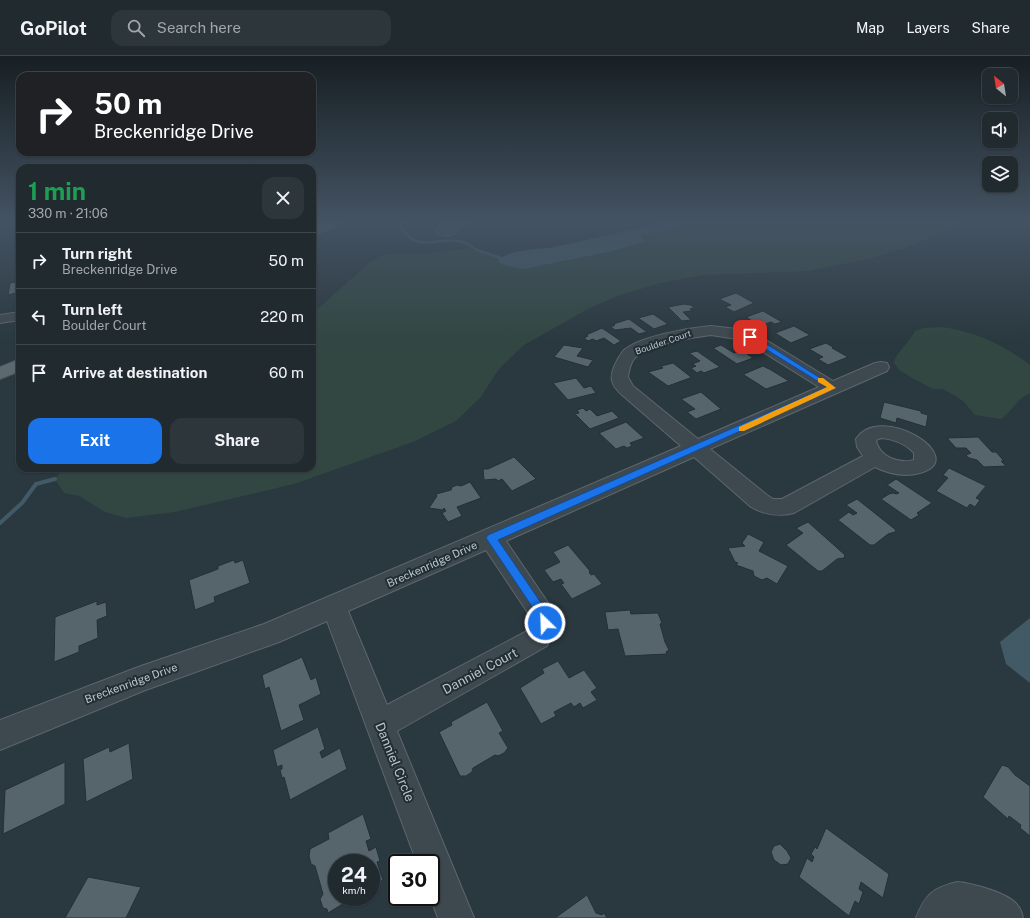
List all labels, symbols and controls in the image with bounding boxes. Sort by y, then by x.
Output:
search box [111,10,391,46]
text: GoPilot [20,17,87,39]
icon: search [125,17,147,39]
text: Search here [157,19,241,36]
text: Map [856,20,884,36]
text: Layers [906,20,950,36]
text: Share [972,20,1010,36]
north arrow [982,68,1018,104]
map controls [982,68,1018,192]
text: 50 m [94,87,162,120]
icon: right [28,88,80,140]
button: sound [982,112,1018,148]
text: Breckenridge Drive [94,121,254,142]
button: layers [982,156,1018,192]
text: 1 min [28,177,86,205]
button: close [262,177,304,219]
text: 330 m · 21:06 [28,206,108,221]
text: Turn right [62,245,132,262]
icon: right [28,250,50,272]
text: 50 m [269,252,304,269]
text: Breckenridge Drive [62,262,177,277]
text: Turn left [62,301,123,318]
icon: left [28,306,50,328]
text: 220 m [260,308,304,325]
text: Boulder Court [62,318,147,333]
pin [733,320,767,354]
icon: arrive [739,326,761,348]
street label: Boulder Court [634,327,693,357]
icon: arrive [28,362,50,384]
text: Arrive at destination [62,364,207,381]
text: 60 m [269,364,304,381]
button: Exit [28,418,162,464]
button: Share [170,418,304,464]
street label: Breckenridge Drive [385,539,479,589]
position arrow [524,602,566,644]
street label: Danniel Court [440,645,520,697]
street label: Breckenridge Drive [83,661,179,705]
street label: Danniel Circle [372,720,418,804]
speed limit sign: 30 [388,854,440,906]
text: 24 [341,863,367,887]
text: km/h [342,884,366,896]

